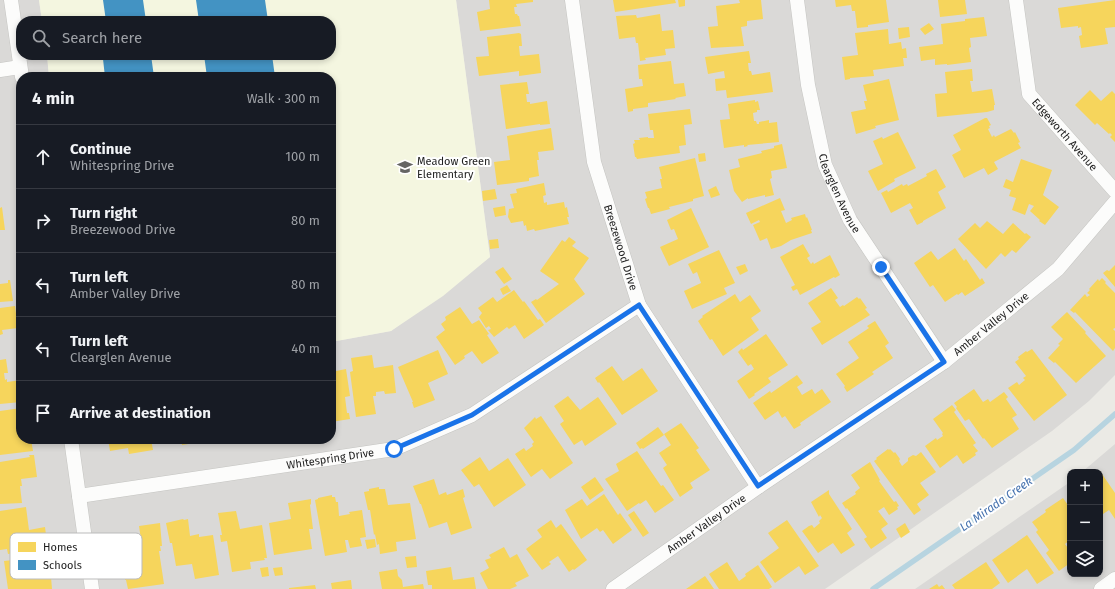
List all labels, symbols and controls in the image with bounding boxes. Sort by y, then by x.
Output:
search box [16,16,336,60]
icon: search [30,27,52,49]
text: Search here [62,29,142,47]
text: 4 min [32,88,75,109]
text: Walk · 300 m [247,91,320,106]
street label: Edgeworth Avenue [1029,96,1100,173]
text: Continue [70,140,131,158]
icon: ahead [32,146,54,168]
text: 100 m [285,149,320,164]
street label: Clearglen Avenue [816,152,863,235]
place label: Meadow Green Elementary [417,155,491,181]
text: Whitespring Drive [70,158,174,173]
school or university icon: Meadow Green Elementary [396,158,414,176]
street label: Breezewood Drive [601,203,640,292]
text: Turn right [70,204,137,222]
icon: right [32,210,54,232]
text: 80 m [291,213,320,228]
text: Breezewood Drive [70,222,176,237]
route end [872,258,890,276]
text: Turn left [70,268,128,286]
icon: left [32,274,54,296]
text: 80 m [291,277,320,292]
text: Amber Valley Drive [70,286,180,301]
street label: Amber Valley Drive [951,289,1031,358]
text: Turn left [70,332,128,350]
icon: left [32,338,54,360]
text: 40 m [291,341,320,356]
text: Clearglen Avenue [70,350,172,365]
icon: arrive [32,402,54,424]
text: Arrive at destination [70,404,211,422]
route start [385,440,403,458]
street label: Whitespring Drive [286,446,375,471]
map controls [1067,469,1103,577]
button: + [1067,469,1103,505]
water label: La Mirada Creek [957,473,1036,534]
street label: Amber Valley Drive [664,491,748,556]
button: − [1067,505,1103,541]
legend [10,533,142,579]
text: Homes [43,541,77,554]
button: layers [1067,541,1103,577]
text: Schools [43,559,82,572]

